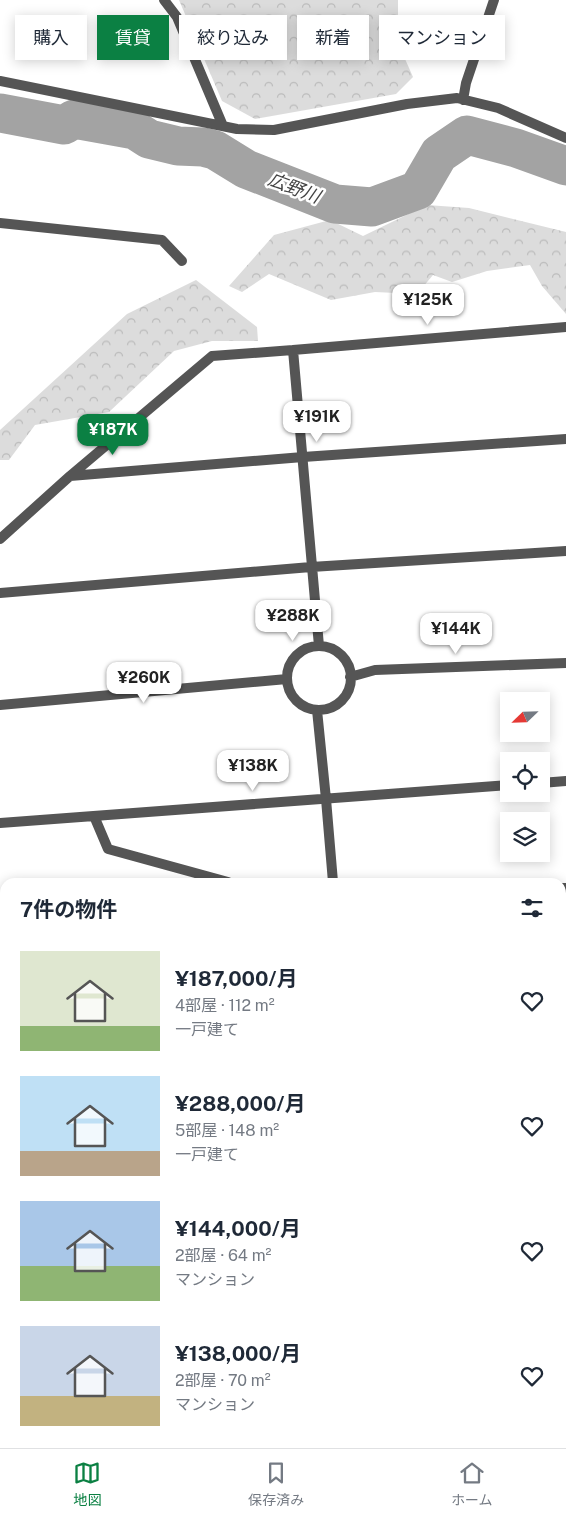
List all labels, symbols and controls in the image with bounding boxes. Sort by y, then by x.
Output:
chip: 購入 [15,15,87,60]
chip: 賃貸 [97,15,169,60]
chip: 絞り込み [179,15,287,60]
chip: 新着 [297,15,369,60]
chip: マンション [379,15,505,60]
water label: 広野川 [265,168,325,208]
pin: ¥125K [393,284,463,326]
text: ¥125K [403,290,453,309]
pin: ¥191K [282,400,352,443]
text: ¥191K [294,407,340,426]
pin: ¥187K [78,414,148,456]
text: ¥187K [88,420,138,439]
pin: ¥288K [258,600,328,642]
text: ¥288K [266,606,320,625]
pin: ¥144K [421,612,491,655]
text: ¥144K [431,619,481,638]
pin: ¥260K [109,662,179,704]
text: ¥260K [117,668,171,687]
north arrow [500,692,550,742]
map controls [500,692,550,862]
pin: ¥138K [218,750,288,792]
button: locate [500,752,550,802]
text: ¥138K [228,756,278,775]
button: layers [500,812,550,862]
icon: filters [518,894,546,922]
text: 7件の物件 [20,897,117,922]
text: ¥187,000/月 [175,966,298,991]
icon: home [60,971,120,1031]
icon: heart [518,987,546,1015]
text: 4部屋 · 112 m² [175,996,275,1015]
text: 一戸建て [175,1020,239,1039]
text: ¥288,000/月 [175,1091,306,1116]
icon: home [60,1096,120,1156]
icon: heart [518,1112,546,1140]
text: 5部屋 · 148 m² [175,1121,279,1140]
text: 一戸建て [175,1145,239,1164]
text: ¥144,000/月 [175,1216,301,1241]
icon: home [60,1221,120,1281]
icon: heart [518,1237,546,1265]
text: 2部屋 · 64 m² [175,1246,271,1265]
text: マンション [175,1270,255,1289]
text: ¥138,000/月 [175,1341,301,1366]
icon: home [60,1346,120,1406]
icon: heart [518,1362,546,1390]
text: 2部屋 · 70 m² [175,1371,271,1390]
text: マンション [175,1395,255,1414]
tab: 地図 [73,1459,101,1509]
tab: 保存済み [248,1459,304,1509]
tab: ホーム [451,1459,493,1509]

